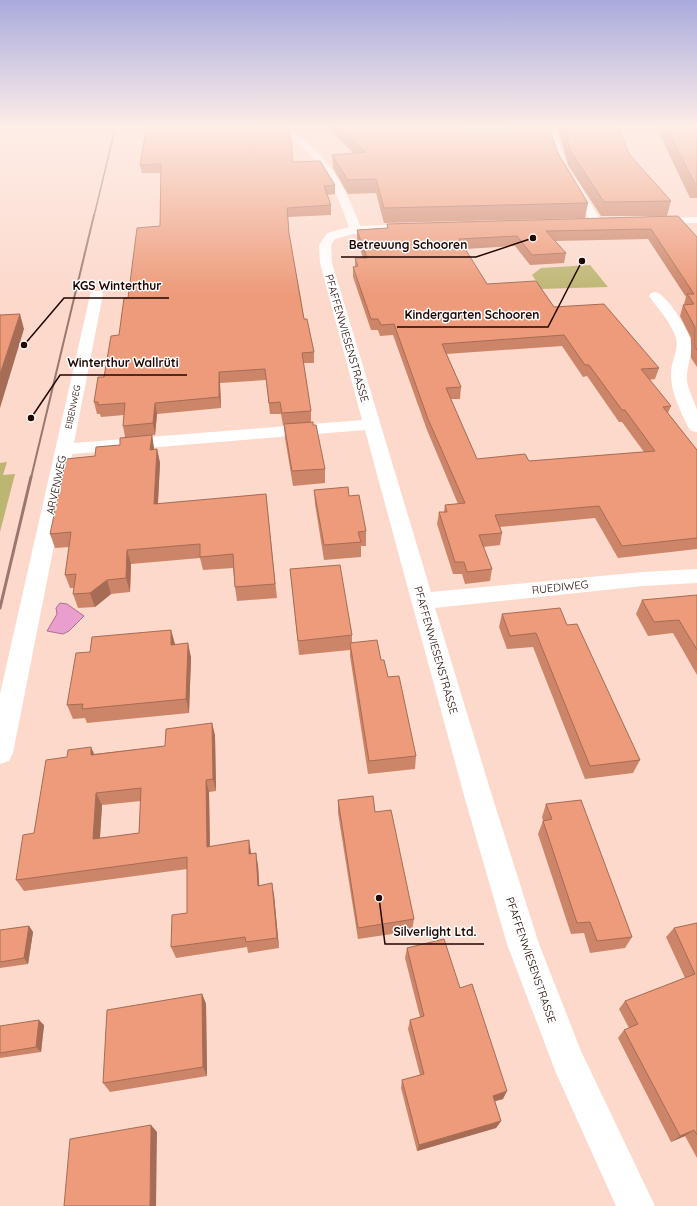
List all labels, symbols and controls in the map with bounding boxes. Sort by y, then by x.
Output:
callout: Betreuung Schooren [341,233,476,257]
text: Betreuung Schooren [349,237,467,252]
street label: PFAFFENWIESENSTRASSE [322,273,372,403]
callout: KGS Winterthur [64,274,169,298]
text: KGS Winterthur [72,278,162,293]
callout: Kindergarten Schooren [397,303,548,327]
text: Kindergarten Schooren [405,307,539,322]
callout: Winterthur Wallrüti [60,351,187,375]
text: Winterthur Wallrüti [67,355,179,370]
street label: EIBENWEG [62,384,83,430]
street label: ARVENWEG [43,454,69,516]
street label: RUEDIWEG [531,577,589,597]
street label: PFAFFENWIESENSTRASSE [411,585,461,715]
street label: PFAFFENWIESENSTRASSE [503,895,559,1025]
callout: Silverlight Ltd. [385,920,484,944]
text: Silverlight Ltd. [394,924,477,939]

